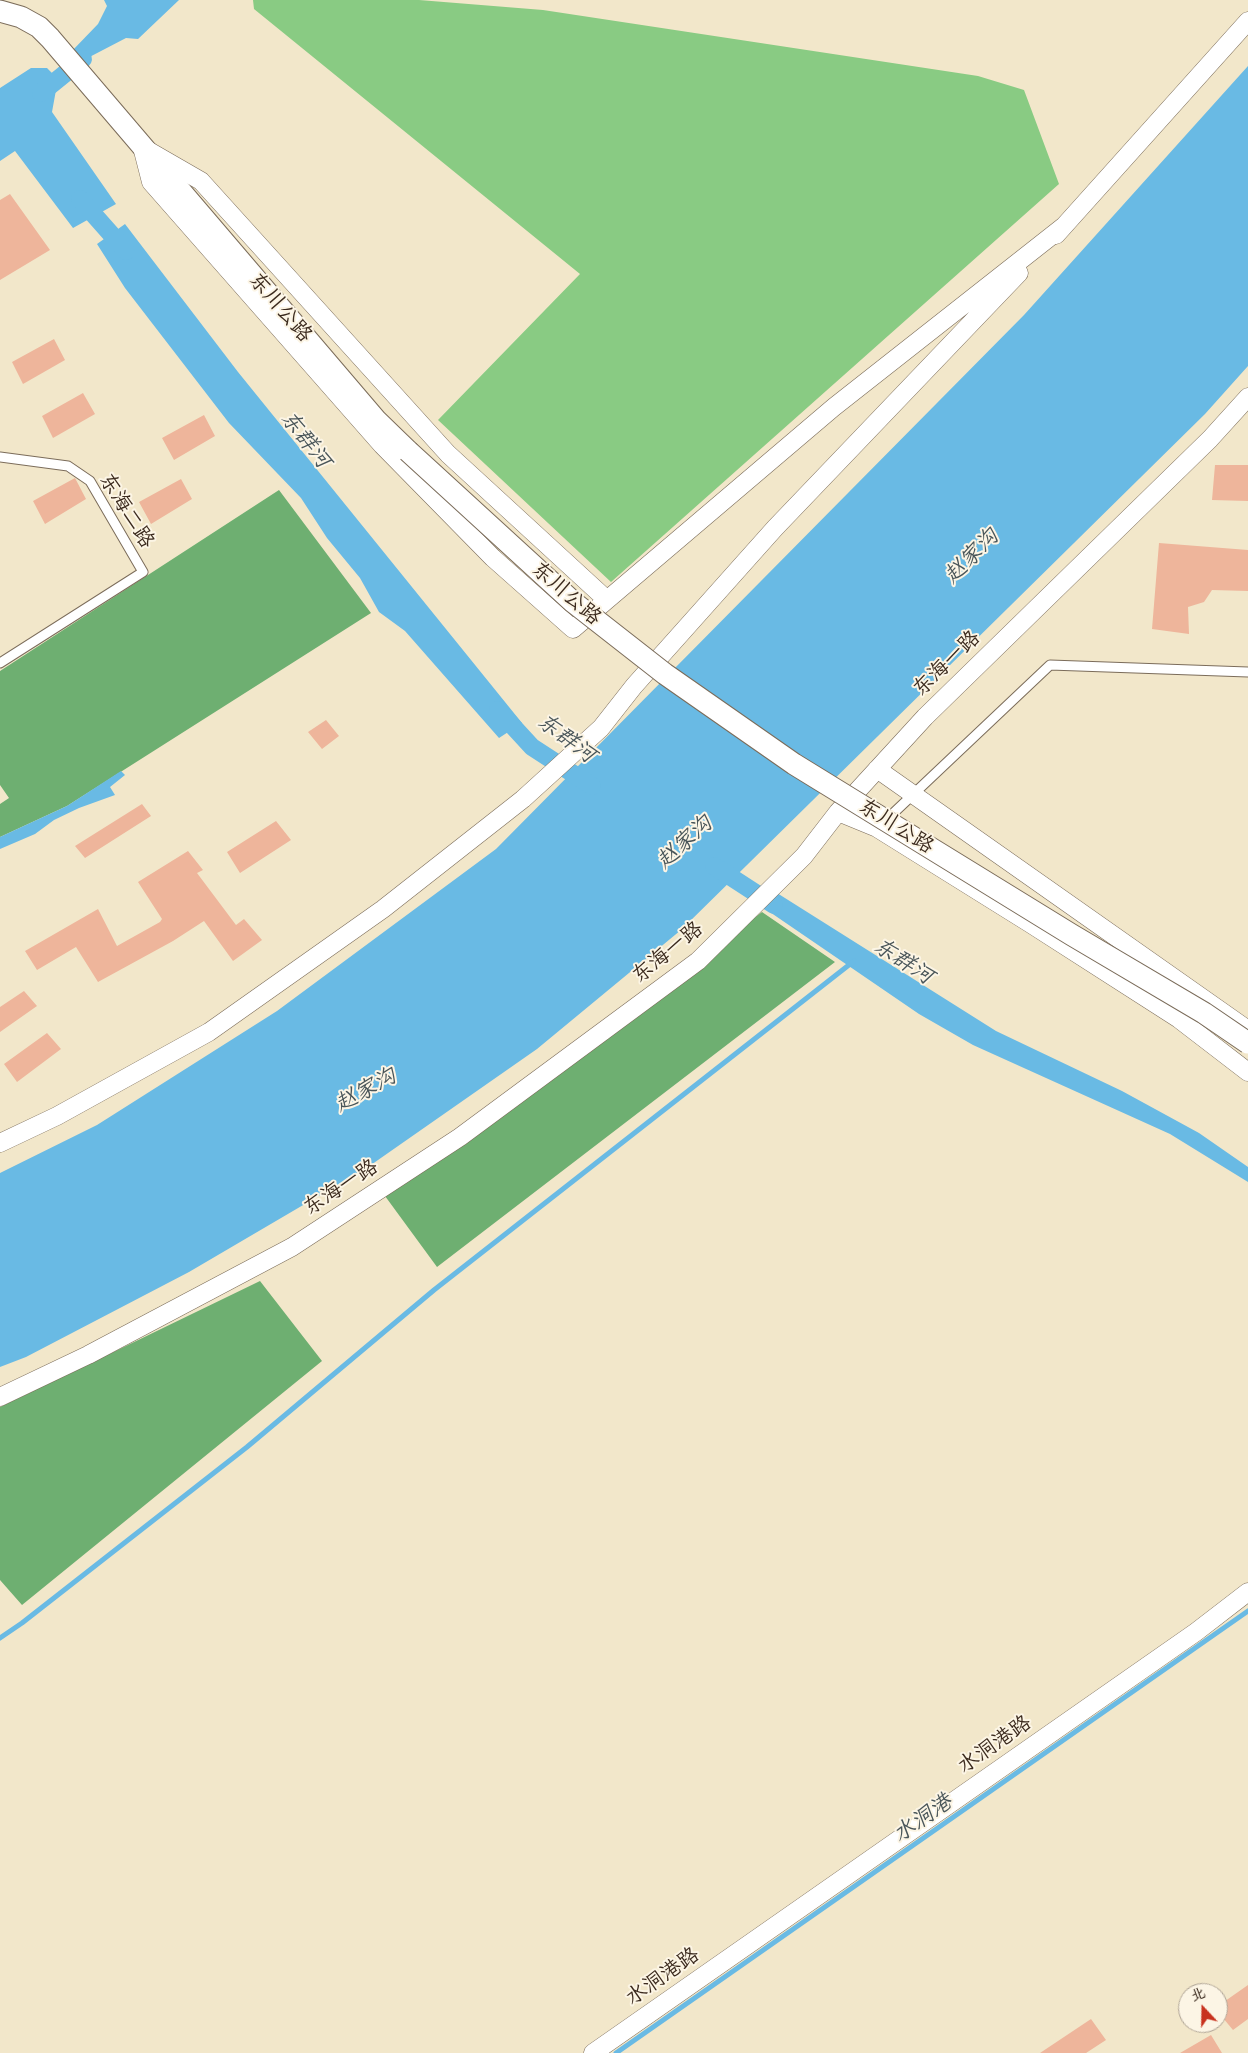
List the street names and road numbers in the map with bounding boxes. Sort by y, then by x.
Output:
street label: 东川公路 [243,268,317,348]
street label: 东海二路 [93,469,159,553]
street label: 东川公路 [526,557,606,631]
street label: 东海一路 [908,626,986,702]
street label: 东川公路 [854,794,938,860]
street label: 东海一路 [627,917,709,989]
street label: 东海一路 [299,1155,383,1221]
street label: 水洞港路 [953,1711,1037,1779]
street label: 水洞港路 [621,1943,705,2011]

